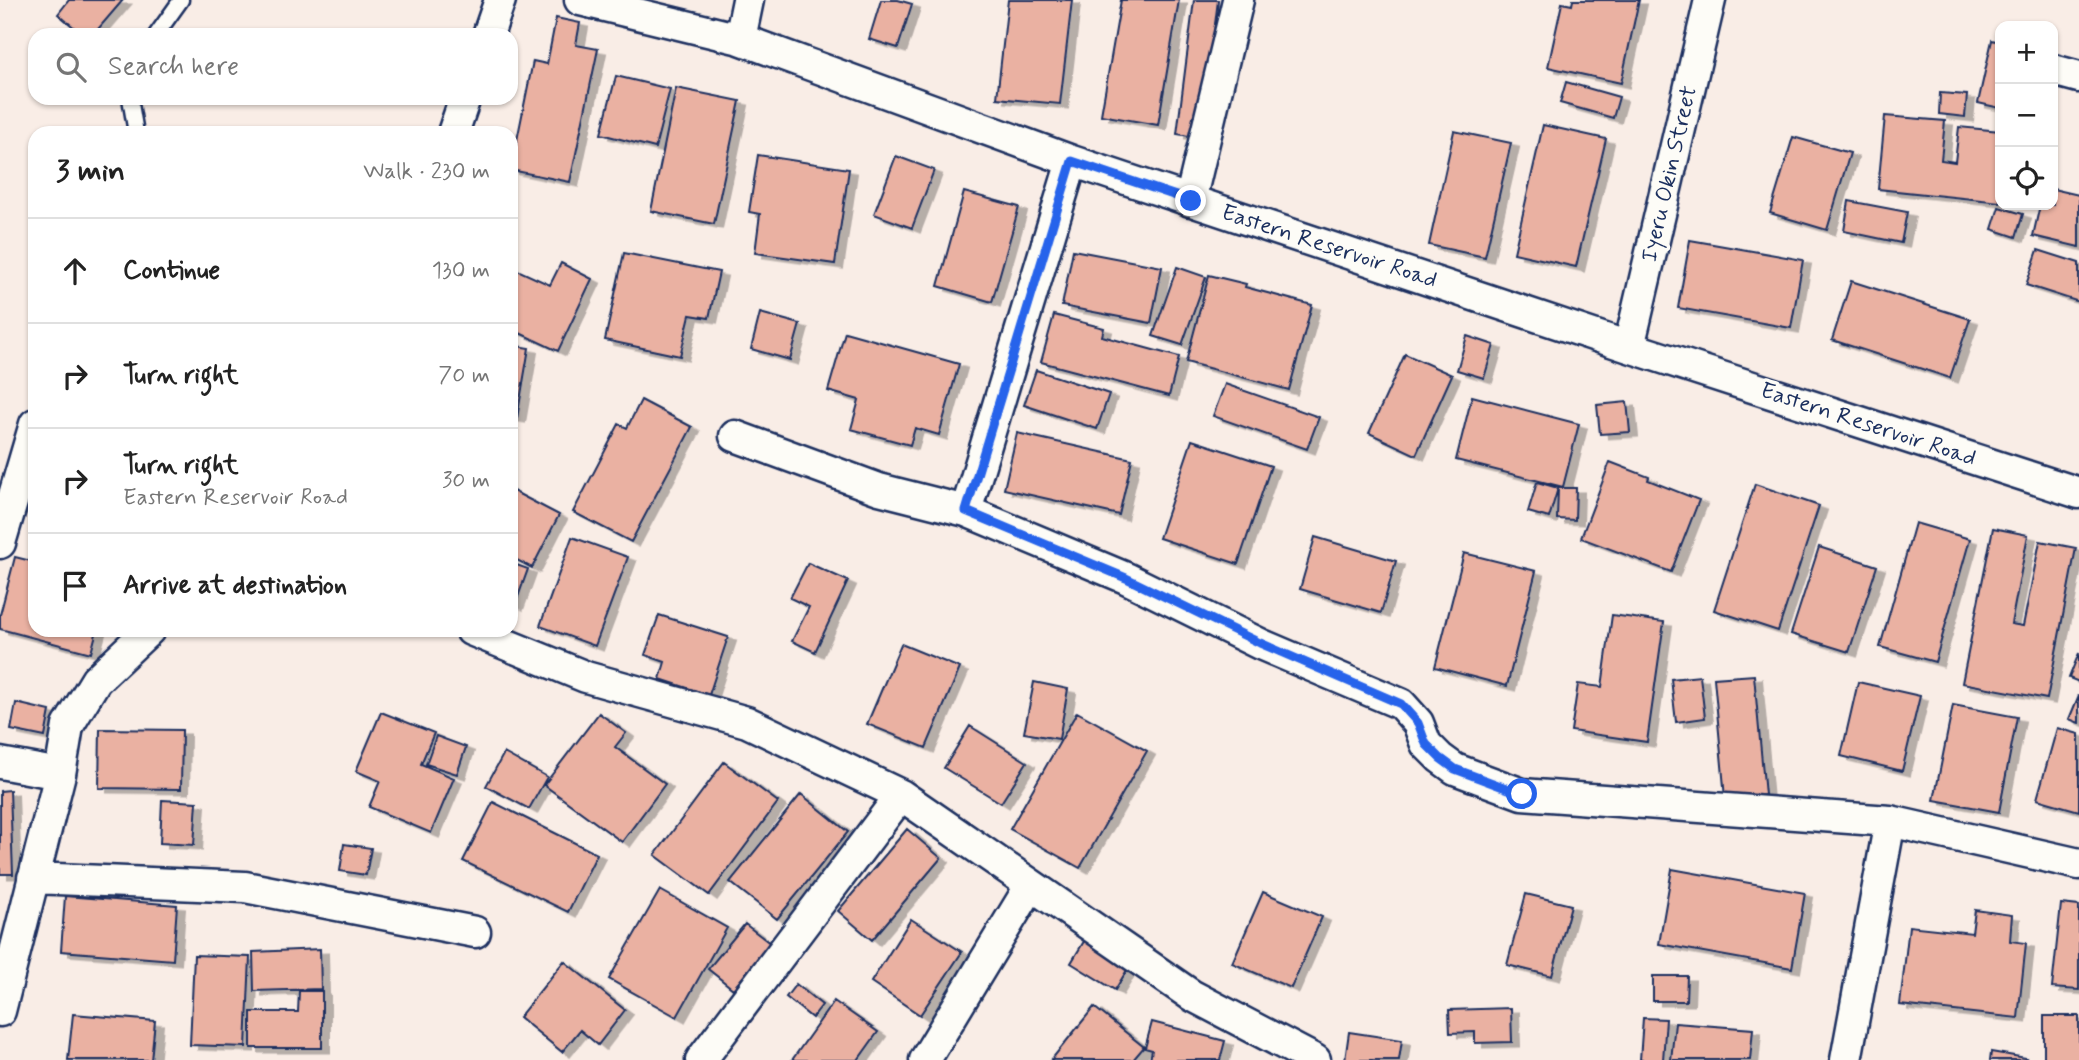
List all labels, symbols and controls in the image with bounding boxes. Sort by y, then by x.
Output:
map controls [1995,21,2058,210]
button: + [1995,21,2058,84]
search box [28,28,518,105]
icon: search [52,48,90,86]
text: Search here [108,50,239,84]
street label: Iyeru Okin Street [1635,83,1705,265]
button: − [1995,84,2058,147]
button: locate [1995,147,2058,210]
text: 3 min [56,152,125,191]
text: Walk · 230 m [363,157,490,187]
route end [1175,185,1206,216]
street label: Eastern Reservoir Road [1217,198,1441,296]
icon: ahead [56,252,94,290]
text: Continue [123,254,220,288]
text: 130 m [432,256,490,286]
icon: right [56,357,94,395]
text: Turn right [123,359,239,393]
text: 70 m [438,361,490,391]
street label: Eastern Reservoir Road [1756,376,1980,474]
text: Turn right [123,449,239,483]
icon: right [56,462,94,500]
text: 30 m [442,466,490,496]
text: Eastern Reservoir Road [123,483,348,513]
icon: arrive [56,567,94,605]
text: Arrive at destination [123,569,347,603]
route start [1506,778,1537,809]

